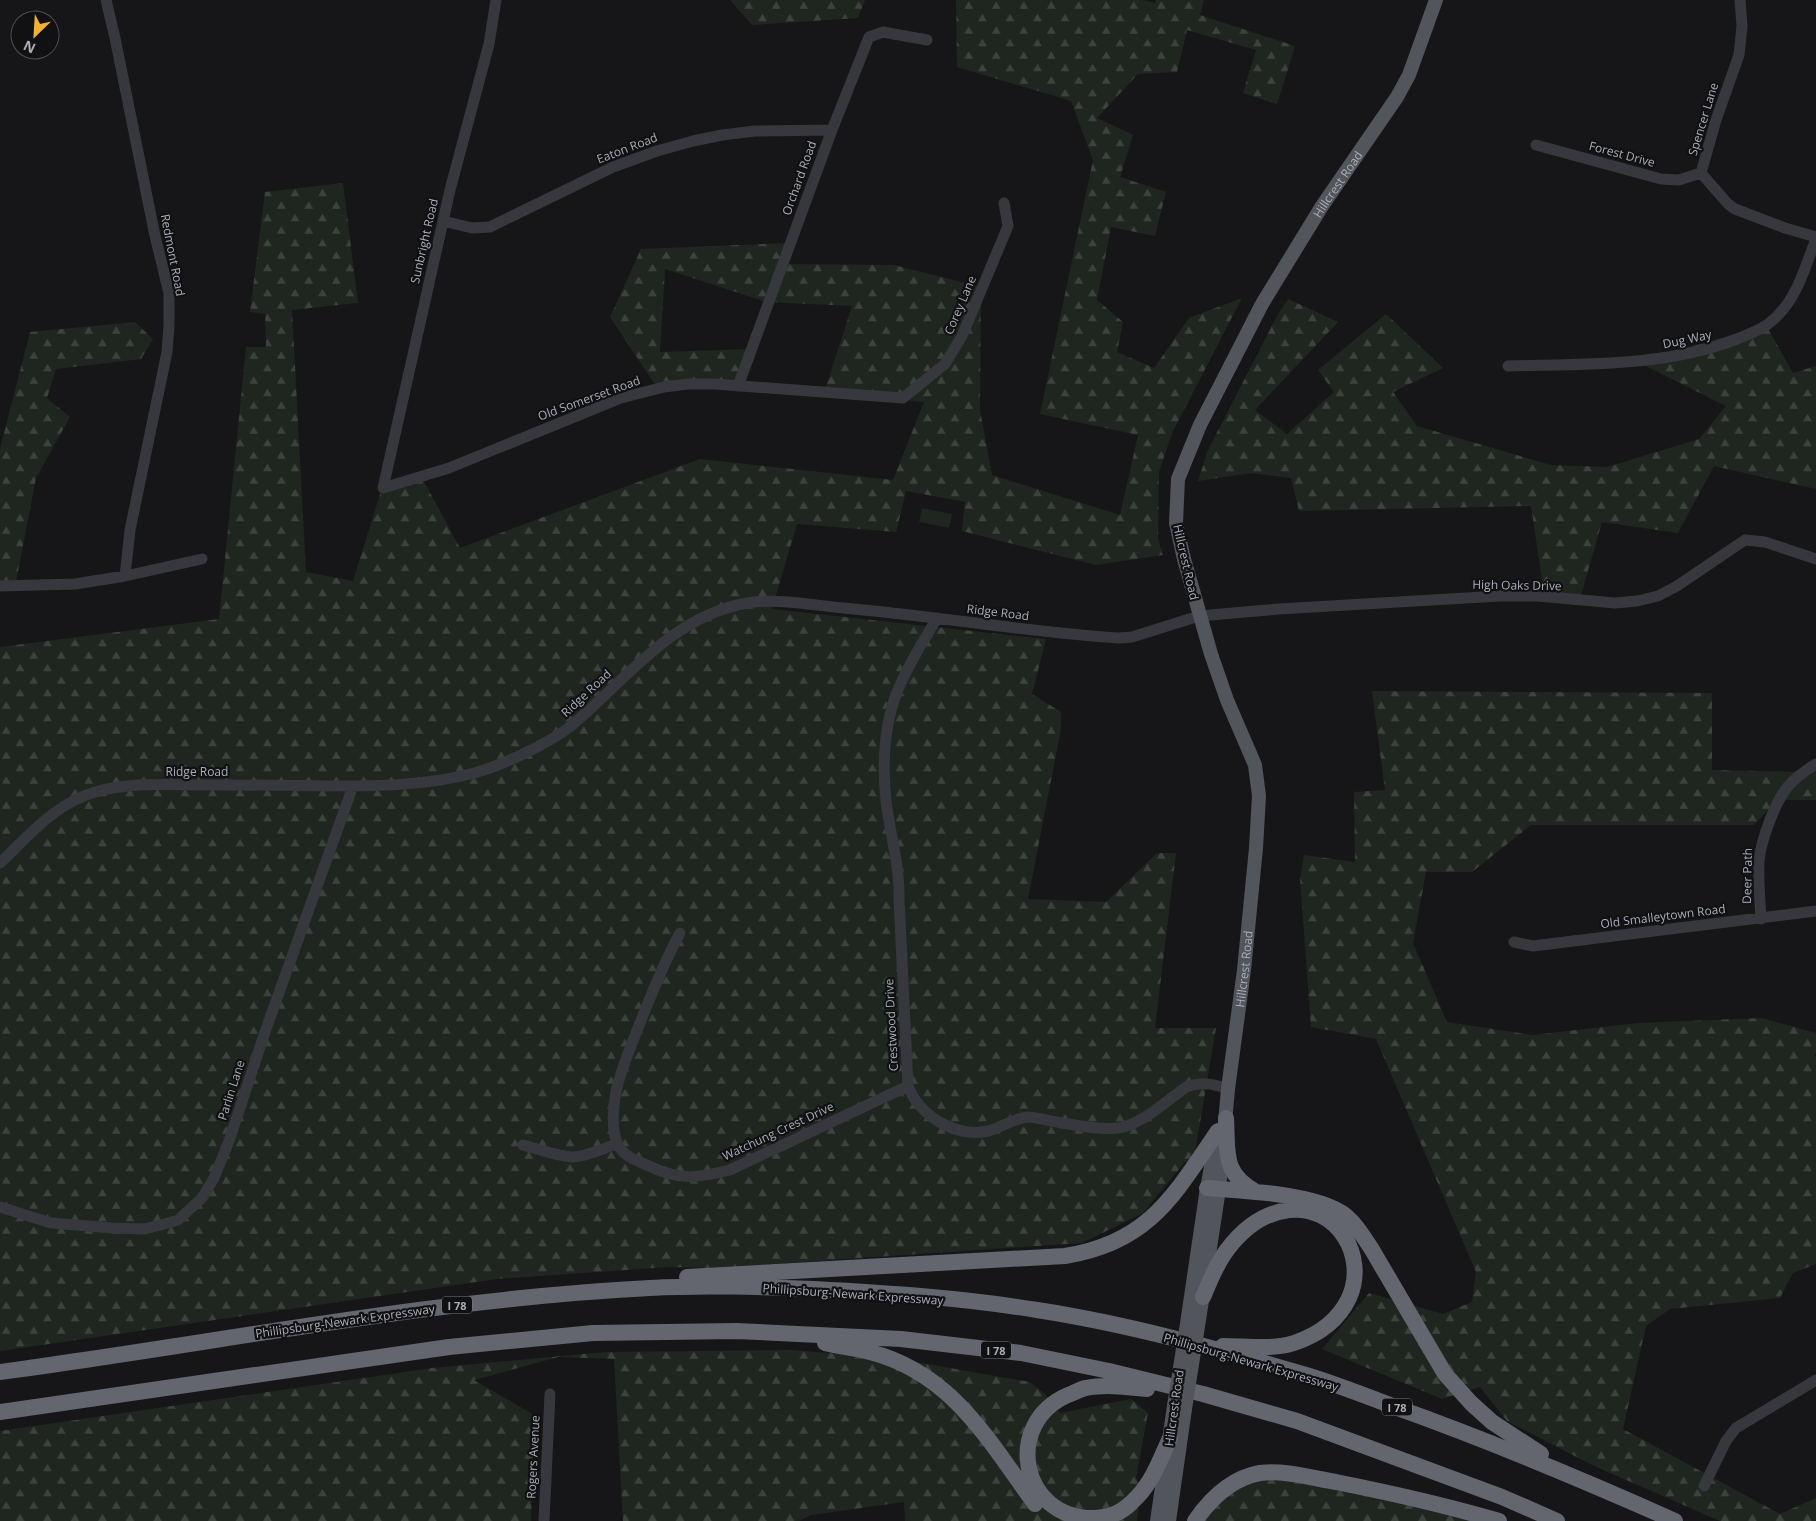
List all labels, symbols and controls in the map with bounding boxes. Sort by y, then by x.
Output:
north arrow [10,10,60,60]
text: N [20,36,38,58]
street label: Spencer Lane [1684,80,1722,158]
street label: Eaton Road [594,129,660,167]
street label: Forest Drive [1587,137,1657,171]
street label: Orchard Road [778,138,820,218]
street label: Hillcrest Road [1309,147,1366,221]
street label: Sunbright Road [406,197,442,285]
street label: Redmont Road [157,213,189,297]
street label: Corey Lane [940,273,980,337]
street label: Dug Way [1661,325,1714,352]
street label: Old Somerset Road [535,372,643,424]
street label: Hillcrest Road [1169,523,1203,601]
street label: High Oaks Drive [1472,576,1562,594]
street label: Ridge Road [966,600,1030,624]
street label: Ridge Road [557,665,615,721]
street label: Ridge Road [166,763,228,780]
street label: Deer Path [1738,848,1756,904]
street label: Old Smalleytown Road [1599,900,1727,932]
street label: Hillcrest Road [1231,930,1256,1008]
street label: Crestwood Drive [880,978,902,1072]
street label: Parlin Lane [213,1057,249,1122]
street label: Watchung Crest Drive [719,1098,837,1164]
street label: Phillipsburg-Newark Expressway [762,1279,945,1309]
road number: I 78 [442,1296,472,1314]
street label: Phillipsburg-Newark Expressway [254,1300,437,1342]
street label: Phillipsburg-Newark Expressway [1162,1329,1341,1395]
road number: I 78 [981,1342,1011,1358]
street label: Hillcrest Road [1160,1369,1188,1447]
road number: I 78 [1382,1398,1412,1415]
street label: Rogers Avenue [522,1415,544,1499]

